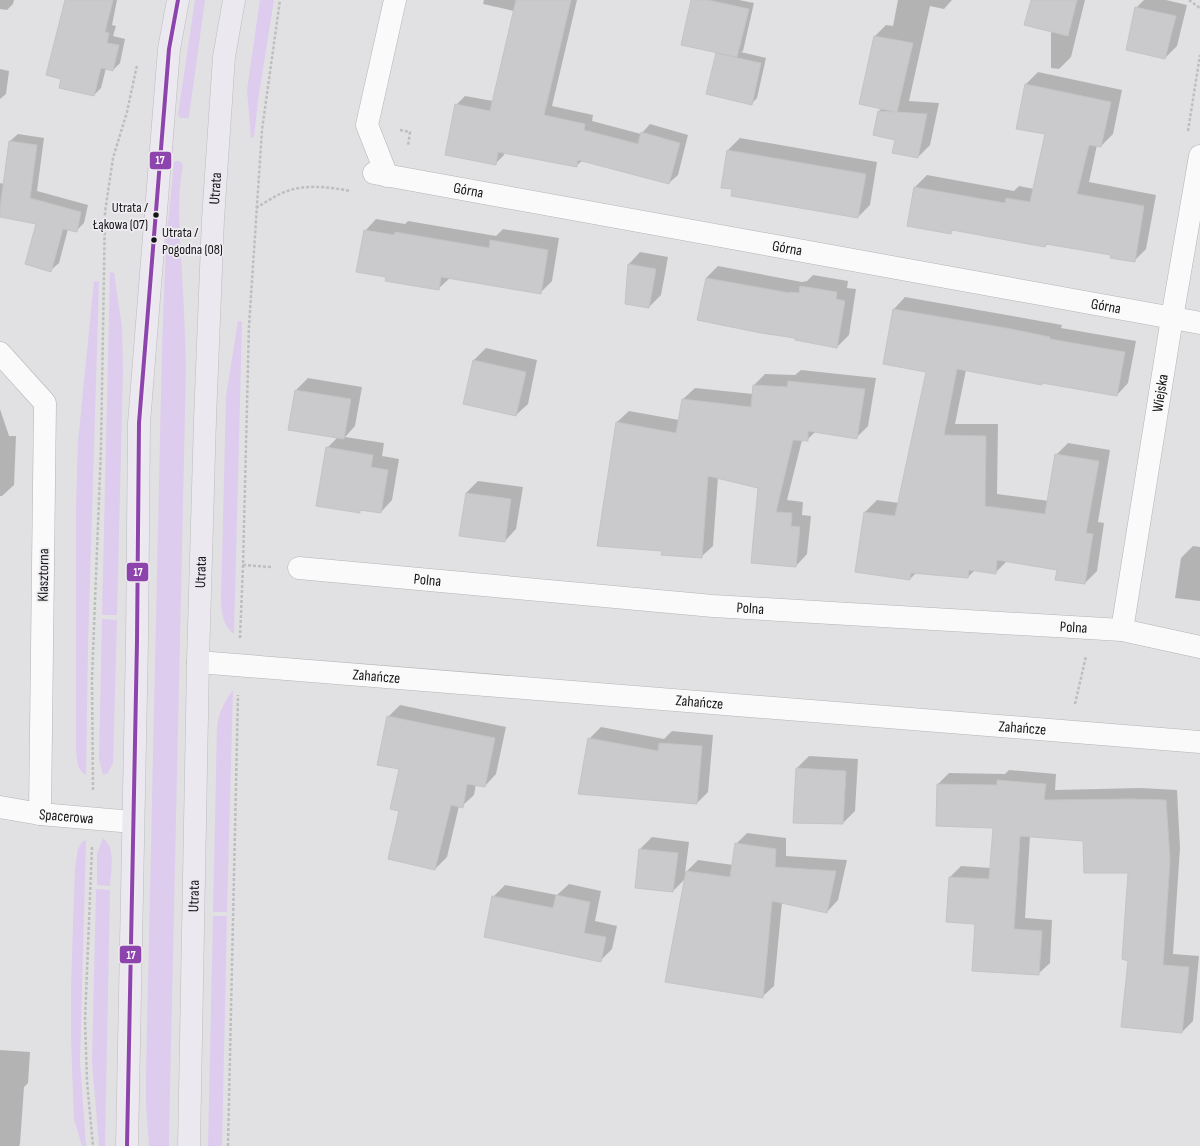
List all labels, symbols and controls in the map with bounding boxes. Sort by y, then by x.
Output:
line badge: 17 [149,151,172,170]
text: 17 [155,154,165,167]
street label: Utrata [205,172,226,205]
street label: Górna [452,179,485,203]
place label: Utrata / Łąkowa (07) [92,199,148,233]
marker: Utrata / Łąkowa (07) [151,210,161,220]
place label: Utrata / Pogodna (08) [162,224,223,258]
marker: Utrata / Pogodna (08) [149,235,159,245]
street label: Górna [771,236,804,261]
street label: Górna [1089,294,1123,319]
street label: Wiejska [1148,373,1173,413]
street label: Klasztorna [34,548,53,602]
street label: Utrata [191,556,211,588]
line badge: 17 [126,562,149,582]
text: 17 [133,566,143,579]
street label: Polna [413,570,442,591]
street label: Polna [736,598,765,619]
street label: Polna [1059,617,1088,638]
street label: Zahańcze [352,665,401,688]
street label: Zahańcze [675,691,724,714]
street label: Zahańcze [998,717,1047,740]
street label: Spacerowa [38,805,95,829]
street label: Utrata [184,880,204,912]
line badge: 17 [119,945,142,964]
text: 17 [126,949,136,962]

